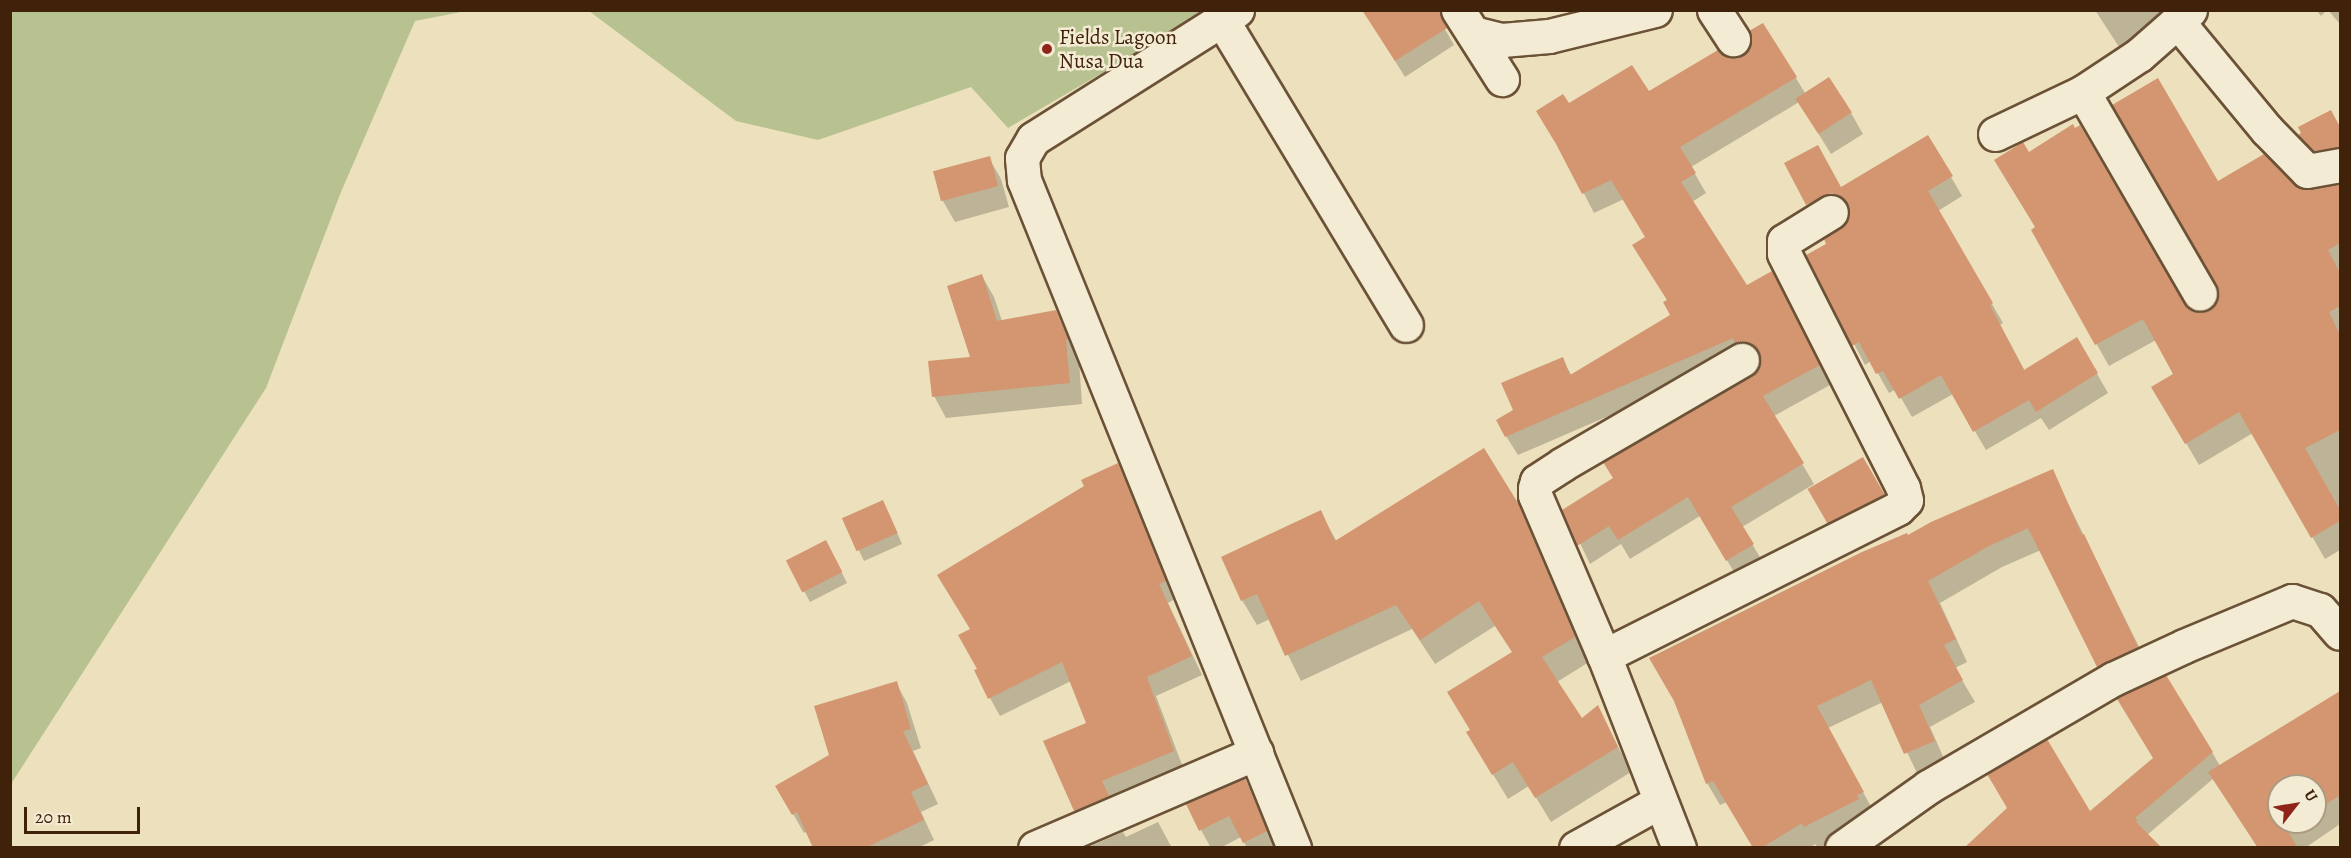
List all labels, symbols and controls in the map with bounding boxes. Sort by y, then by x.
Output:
place label: Fields Lagoon Nusa Dua [1059,24,1177,74]
marker: Fields Lagoon Nusa Dua [1040,42,1054,56]
north arrow [2267,774,2327,834]
text: U [2299,786,2323,806]
scale bar [27,795,142,833]
text: 20 m [35,805,72,829]

